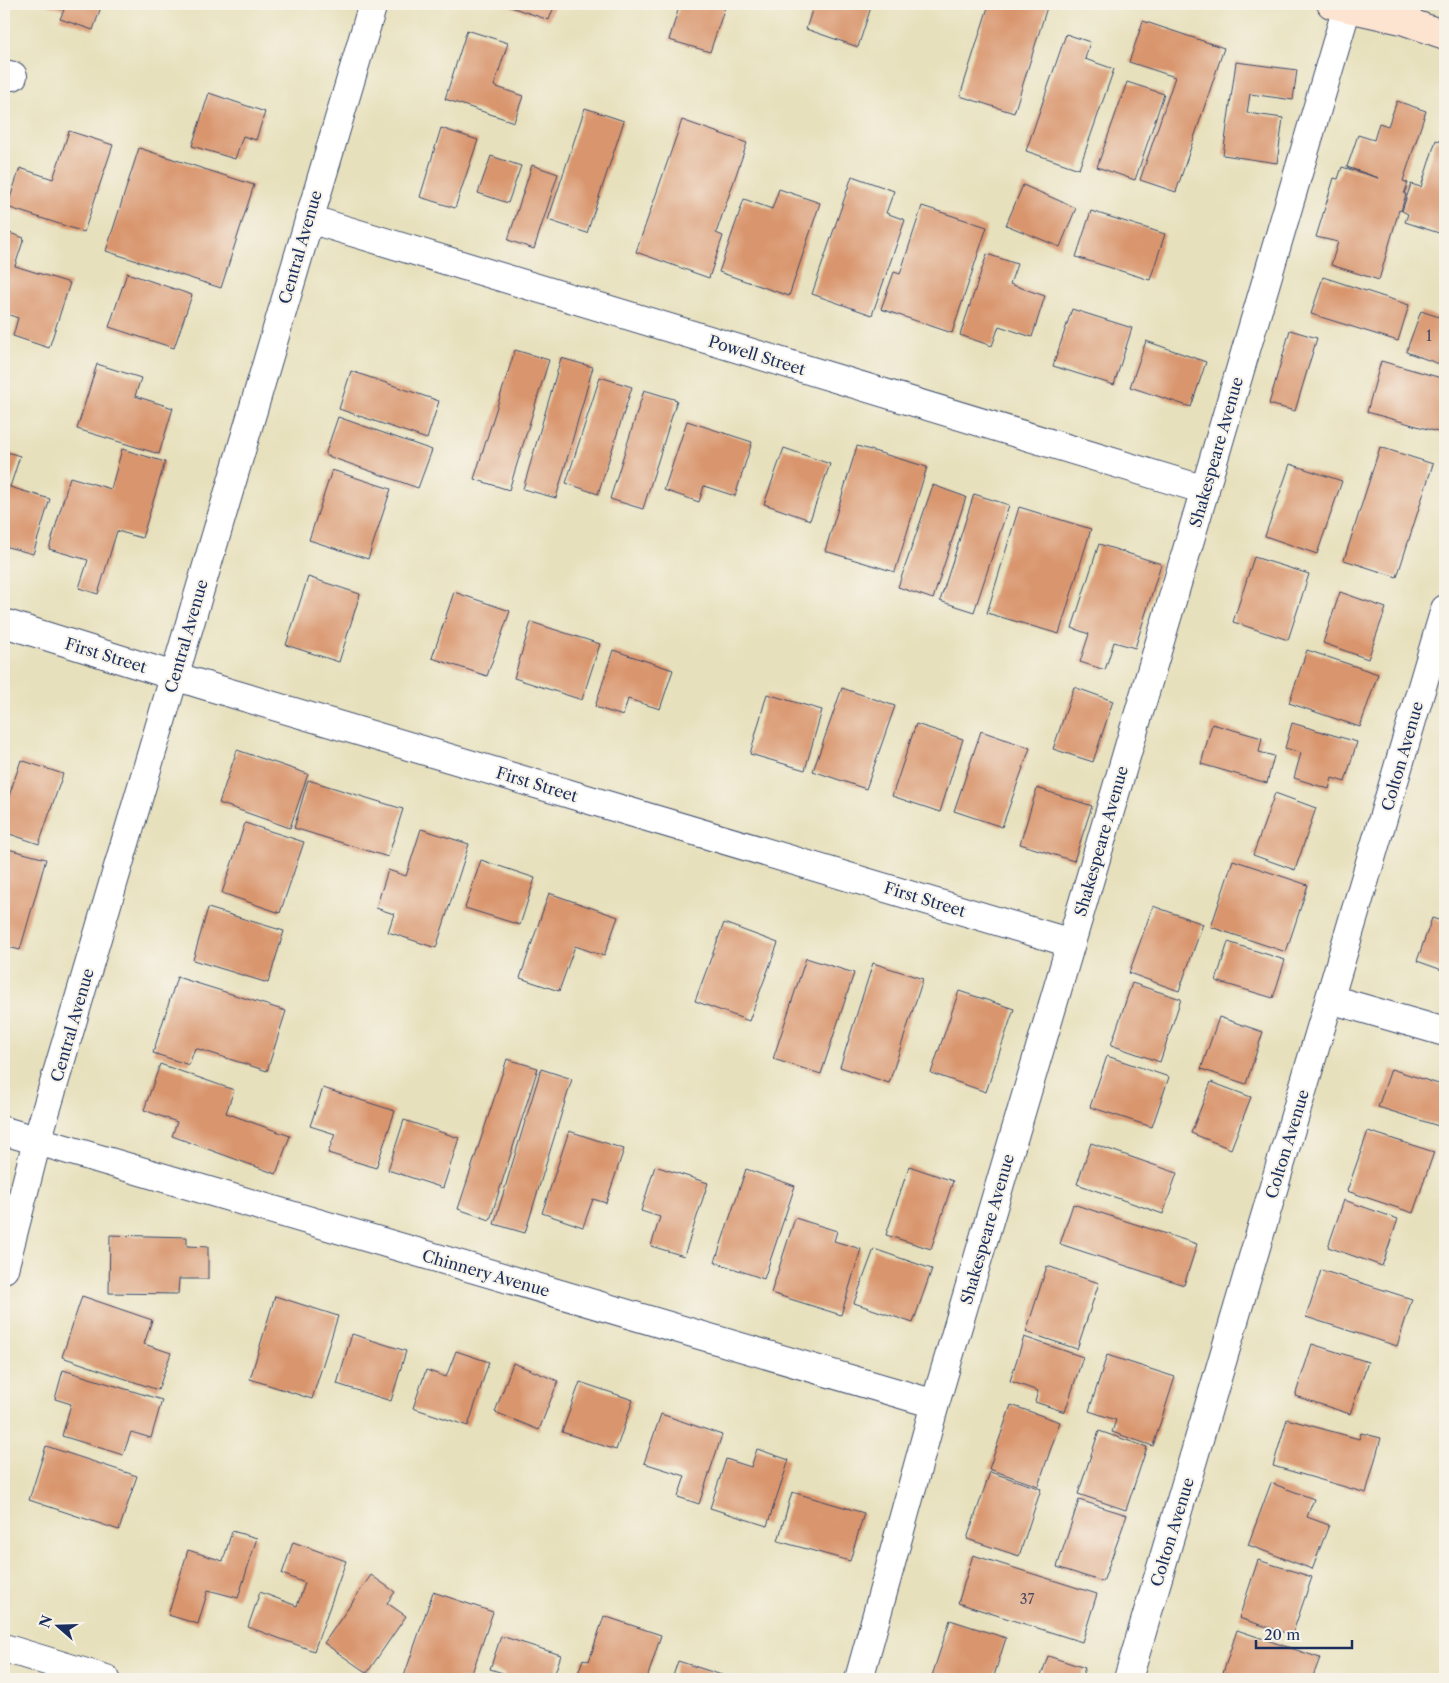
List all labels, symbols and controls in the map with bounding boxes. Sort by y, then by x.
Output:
street label: Central Avenue [274,188,326,306]
house number: 1 [1426,327,1432,345]
street label: Powell Street [706,331,808,379]
street label: Shakespeare Avenue [1185,374,1247,530]
street label: Central Avenue [160,577,212,695]
street label: First Street [63,633,149,677]
street label: Colton Avenue [1377,699,1427,813]
street label: First Street [494,762,580,806]
street label: Shakespeare Avenue [1070,763,1132,919]
street label: First Street [882,877,968,921]
street label: Central Avenue [46,966,98,1084]
street label: Colton Avenue [1261,1087,1313,1201]
street label: Shakespeare Avenue [956,1151,1018,1307]
street label: Chinnery Avenue [420,1245,552,1301]
street label: Colton Avenue [1146,1475,1198,1589]
house number: 37 [1020,1590,1034,1608]
north arrow [32,1600,82,1650]
text: N [35,1613,56,1630]
scale bar [1256,1618,1353,1650]
text: 20 m [1264,1625,1300,1644]

